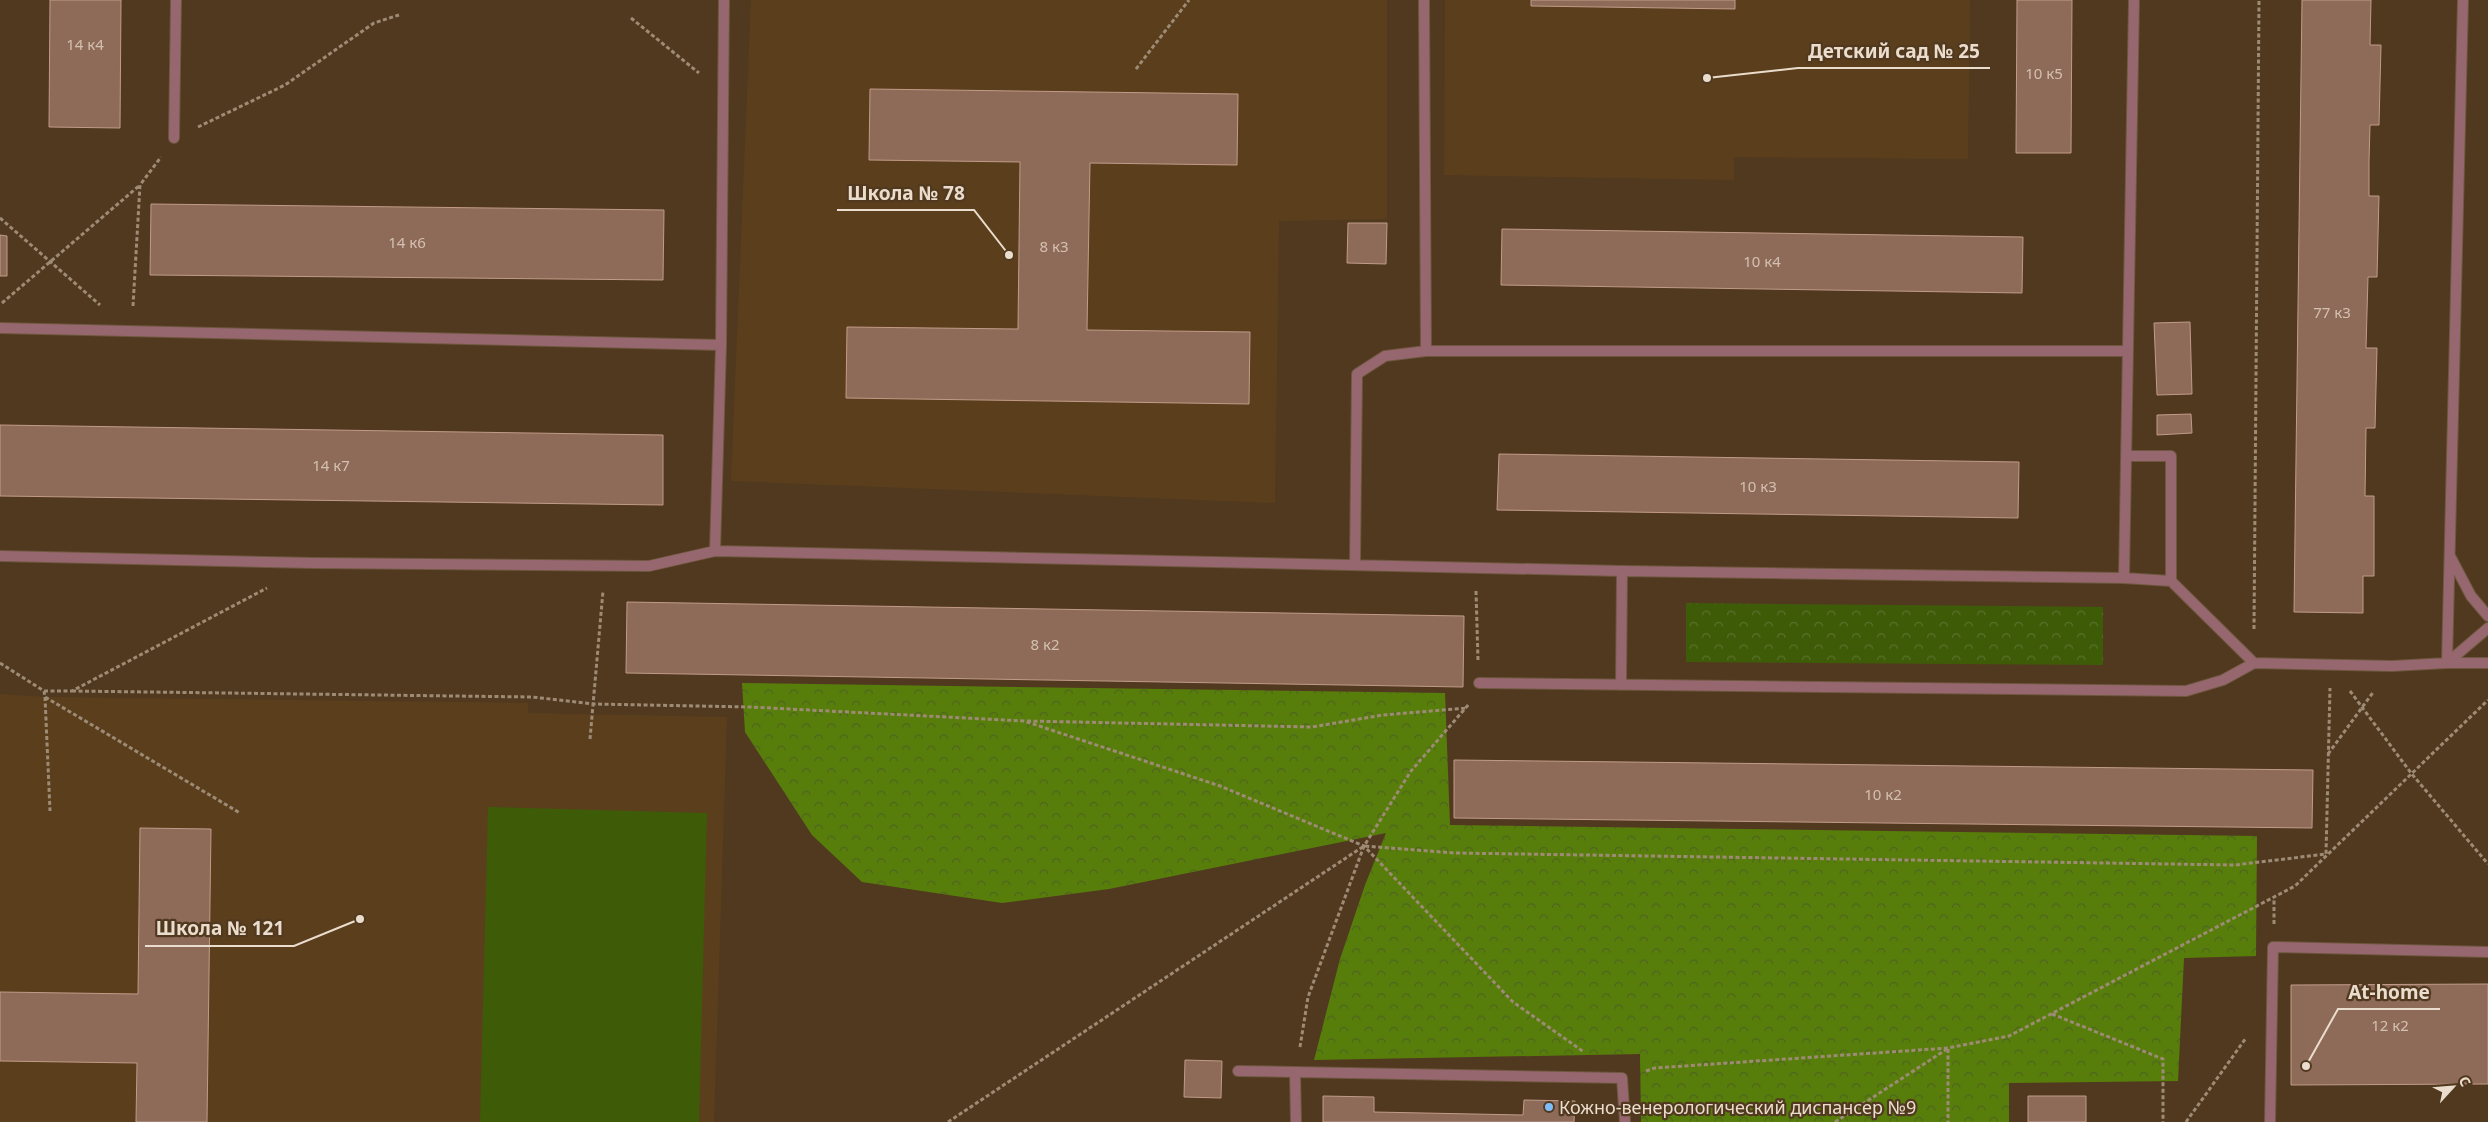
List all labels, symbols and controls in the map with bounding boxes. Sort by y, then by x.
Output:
house number: 14 к4 [66,34,104,54]
callout: Детский сад № 25 [1798,34,1990,68]
text: Детский сад № 25 [1808,38,1980,64]
house number: 10 к5 [2025,63,2063,83]
callout: Школа № 78 [837,176,974,210]
text: Школа № 78 [847,180,965,206]
house number: 14 к6 [388,232,426,252]
house number: 8 к3 [1039,236,1069,256]
house number: 10 к4 [1743,251,1781,271]
house number: 77 к3 [2313,302,2351,322]
house number: 14 к7 [312,455,350,475]
house number: 10 к3 [1739,476,1777,496]
house number: 8 к2 [1030,634,1060,654]
house number: 10 к2 [1864,784,1902,804]
callout: Школа № 121 [145,912,294,946]
text: Школа № 121 [156,915,284,941]
callout: At-home [2338,975,2440,1009]
text: At-home [2348,979,2430,1005]
house number: 12 к2 [2371,1015,2409,1035]
north arrow [2428,1062,2478,1112]
text: С [2455,1073,2476,1089]
place label: Кожно-венерологический диспансер №9 [1559,1095,1916,1119]
marker: Кожно-венерологический диспансер №9 [1543,1101,1555,1113]

